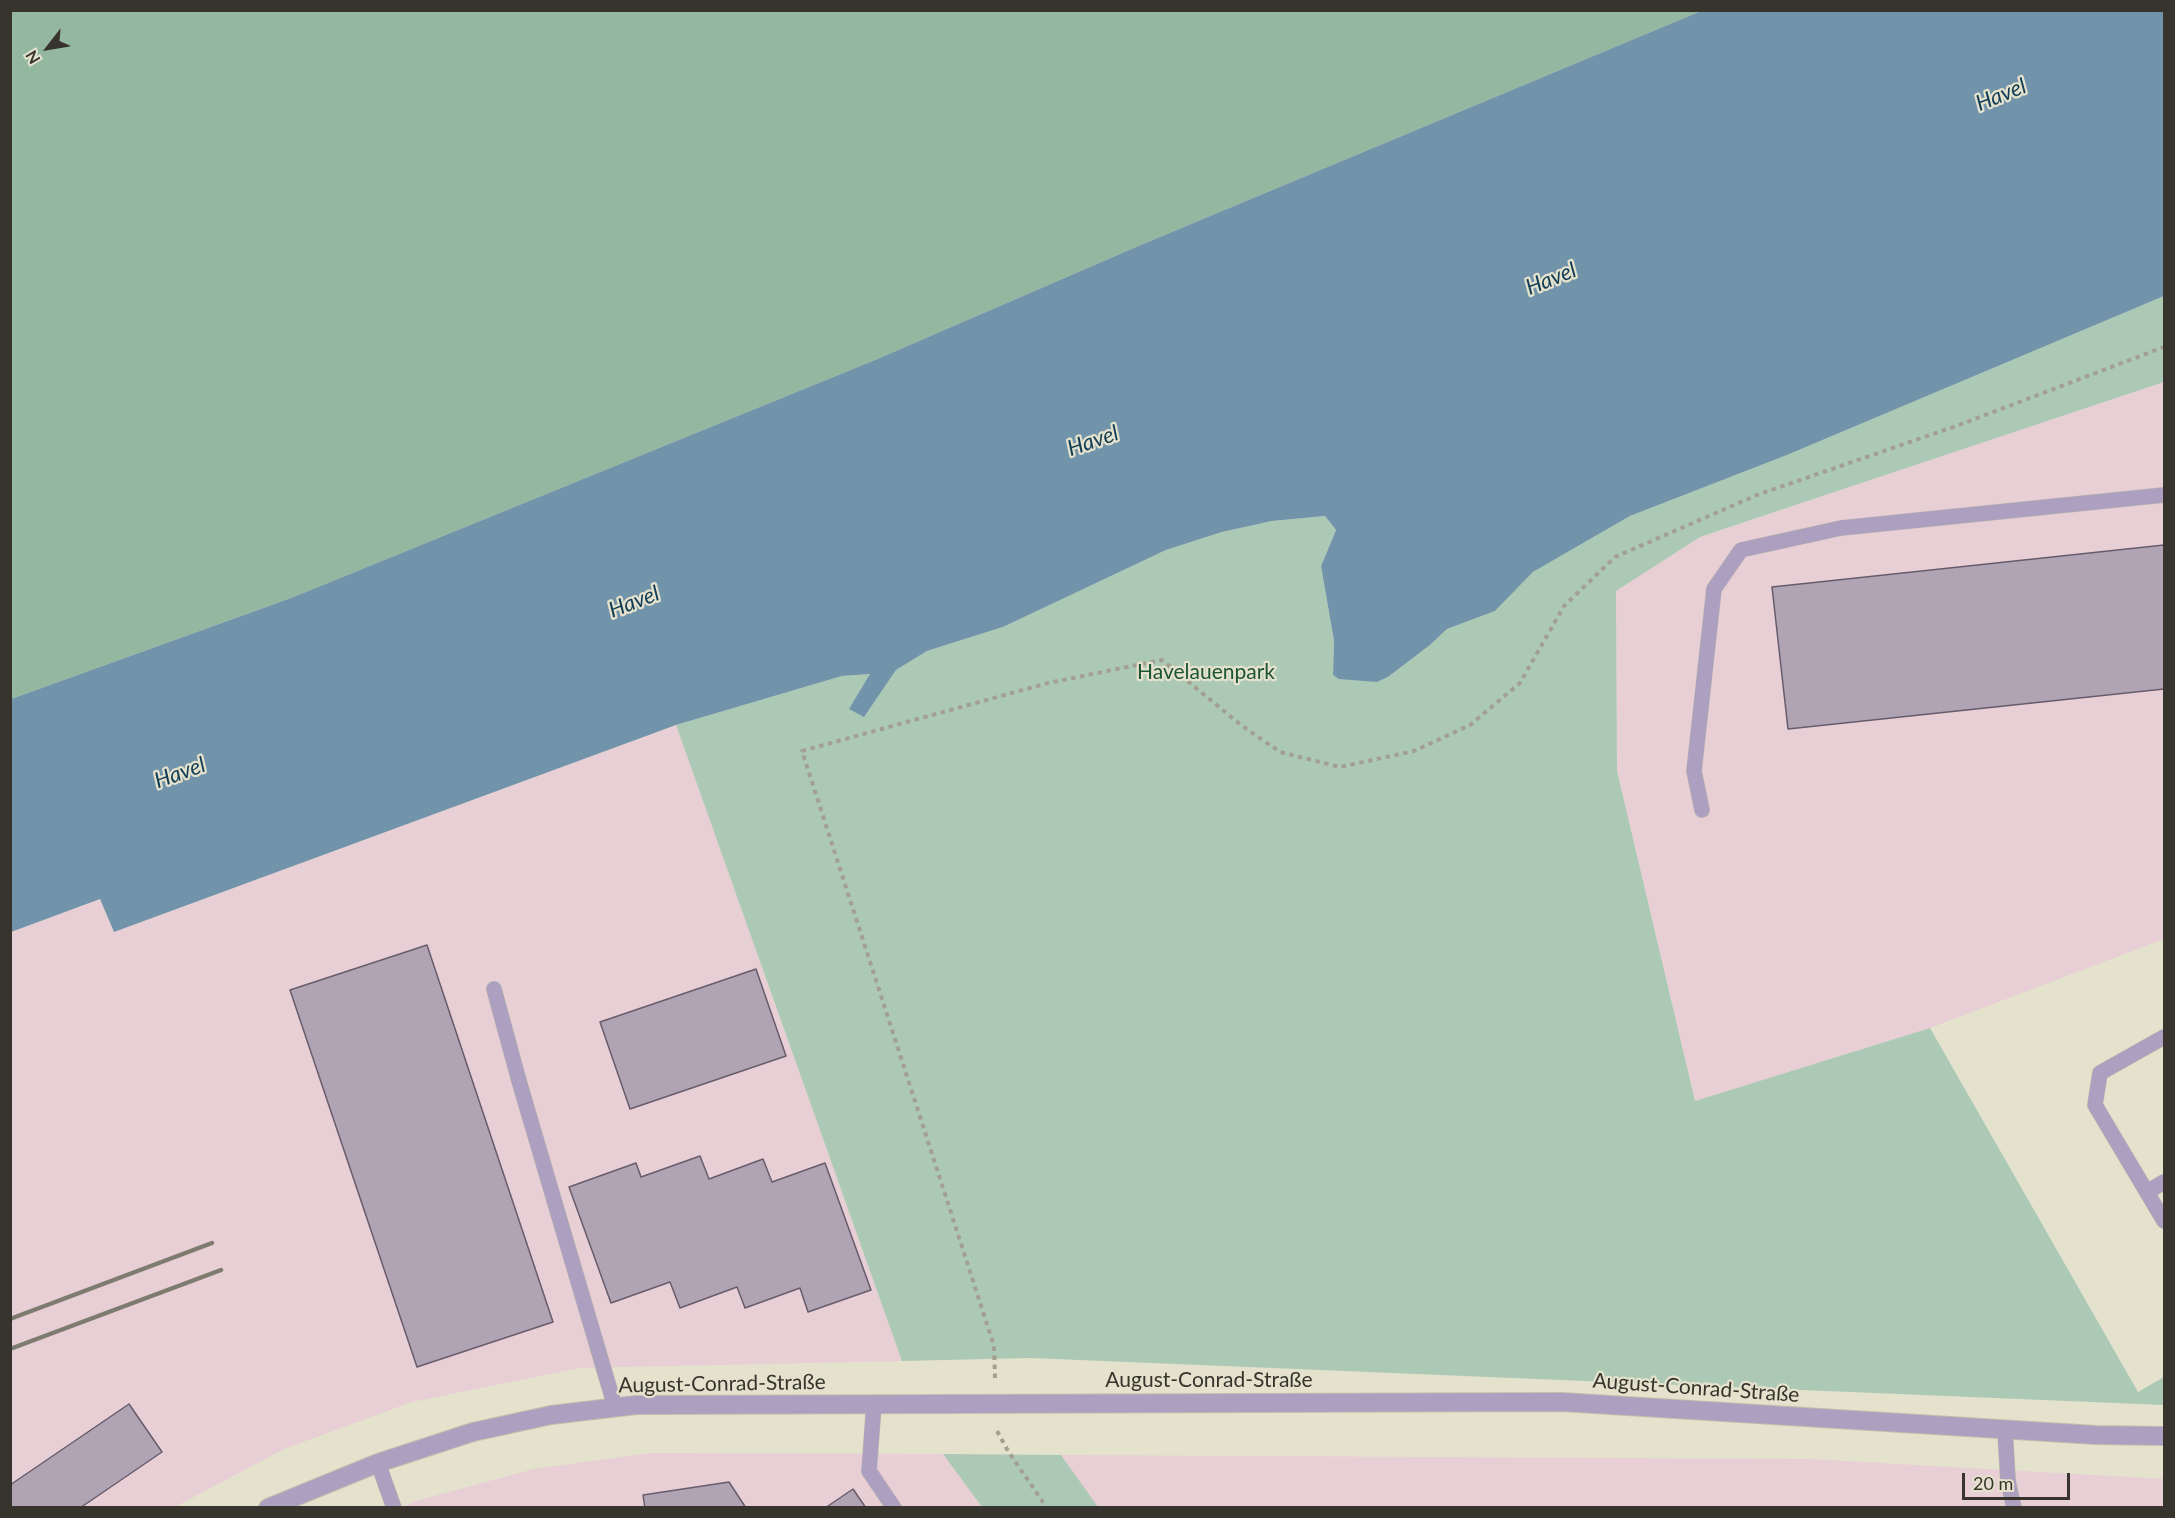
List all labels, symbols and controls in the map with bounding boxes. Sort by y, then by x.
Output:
north arrow [18,18,78,78]
text: N [21,47,43,68]
water label: Havel [1972,73,2030,117]
water label: Havel [1522,257,1580,301]
water label: Havel [1064,420,1122,462]
water label: Havel [605,580,663,624]
park label: Havelauenpark [1137,659,1275,685]
water label: Havel [151,752,209,794]
street label: August-Conrad-Straße [1105,1367,1313,1393]
street label: August-Conrad-Straße [1592,1368,1800,1408]
street label: August-Conrad-Straße [618,1370,826,1398]
scale bar [1965,1461,2073,1499]
text: 20 m [1973,1472,2013,1494]

